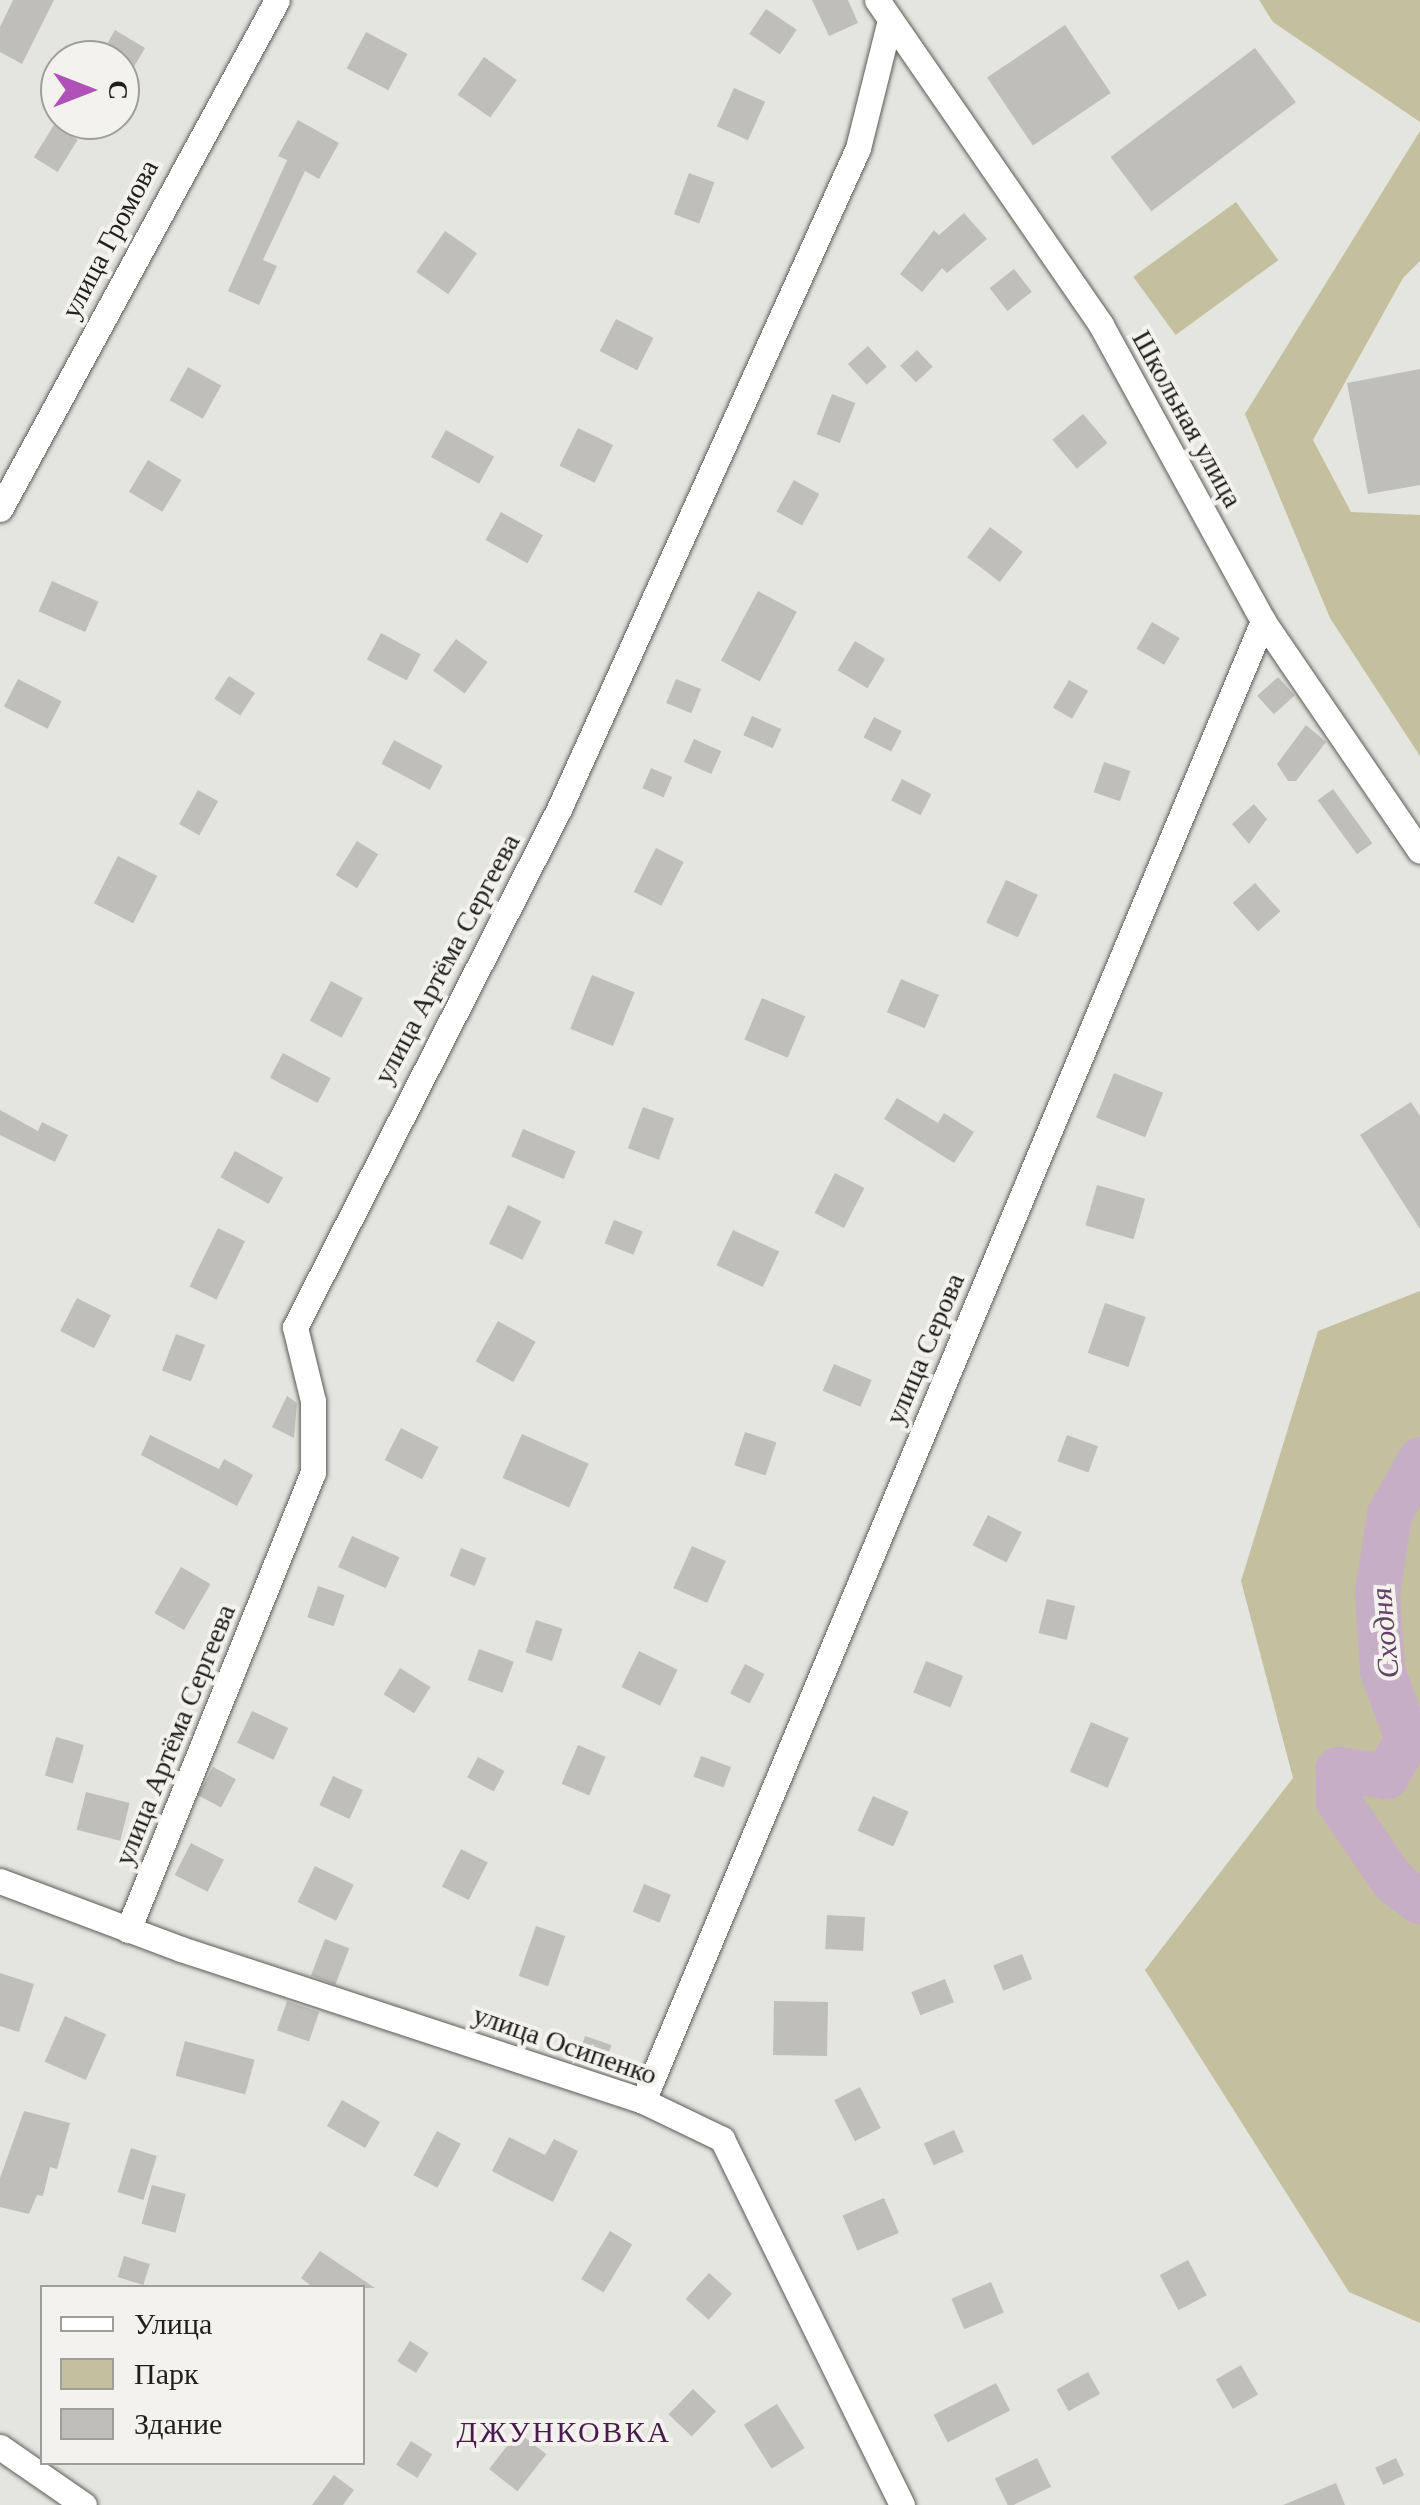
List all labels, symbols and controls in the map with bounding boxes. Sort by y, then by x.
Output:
north arrow [40,40,140,140]
text: С [103,80,134,100]
street label: улица Громова [54,154,166,324]
street label: Школьная улица [1124,325,1250,513]
street label: улица Артёма Сергеева [367,828,527,1090]
street label: улица Серова [878,1268,972,1430]
water label: Сходня [1363,1586,1407,1680]
street label: улица Артёма Сергеева [107,1600,243,1870]
street label: улица Осипенко [469,1998,661,2092]
legend [40,2285,365,2465]
text: Улица [134,2307,212,2340]
text: Парк [134,2357,199,2390]
text: Здание [134,2407,222,2440]
district label: ДЖУНКОВКА [457,2414,671,2450]

